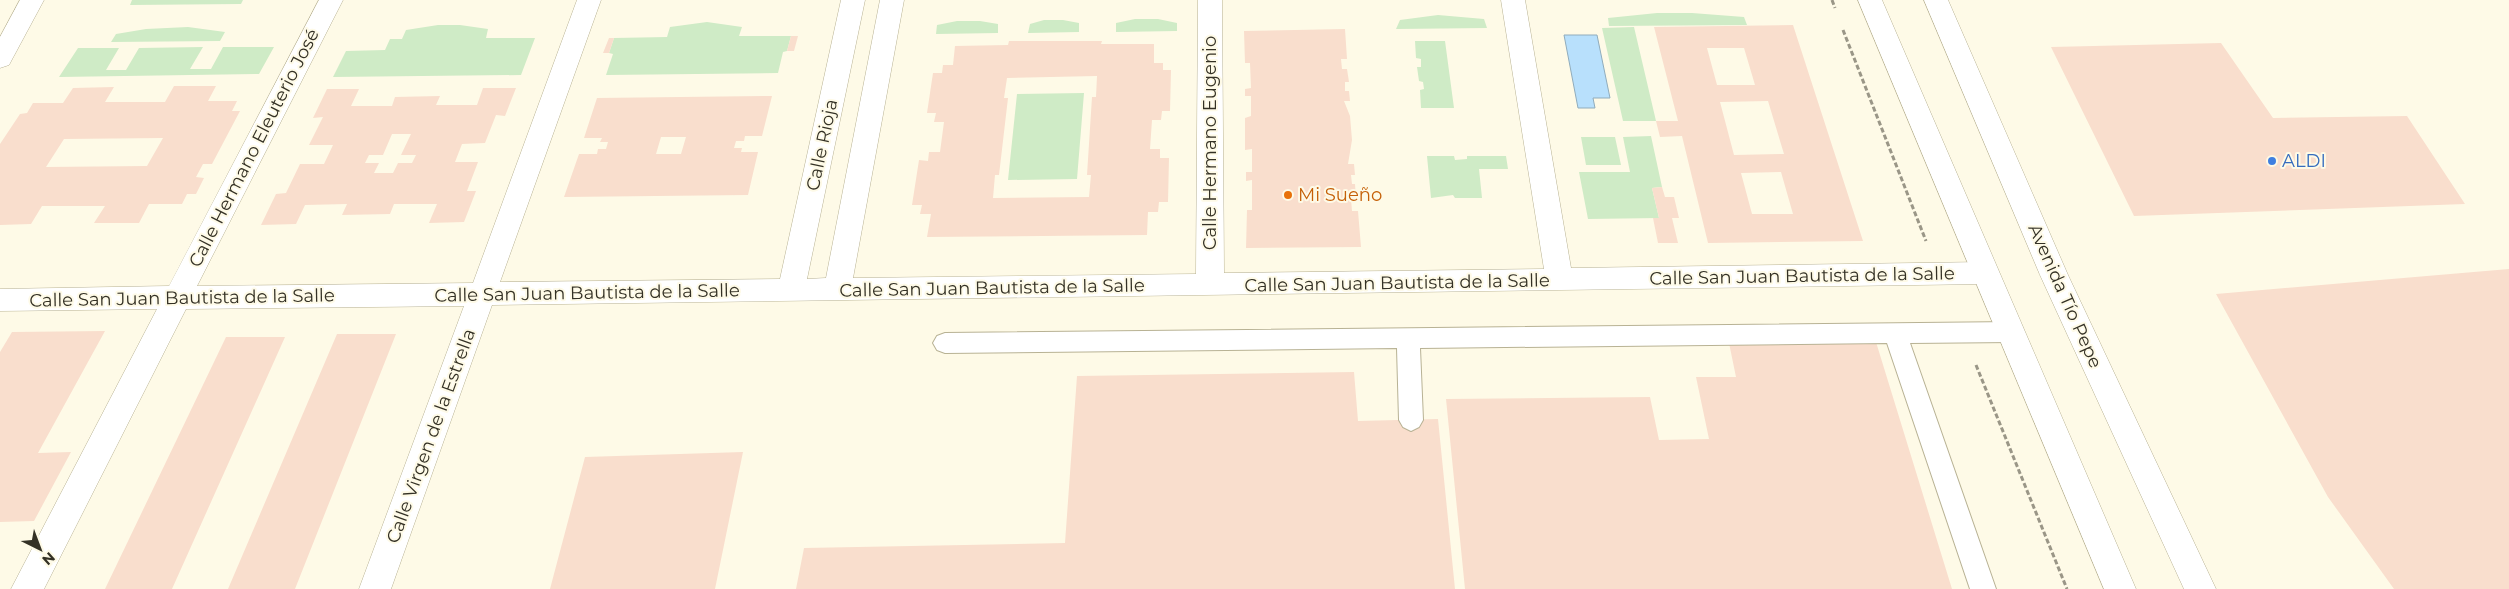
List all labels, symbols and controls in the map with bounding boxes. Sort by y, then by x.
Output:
street label: Calle Hermano Eleuterio José [184,25,324,271]
street label: Calle Hermano Eugenio [1199,36,1221,250]
street label: Calle Rioja [802,97,842,193]
place label: ALDI [2282,150,2326,172]
marker: ALDI [2266,155,2278,167]
place label: Mi Sueño [1298,184,1382,206]
marker: Mi Sueño [1282,189,1294,201]
street label: Avenida Tío Pepe [2023,221,2107,371]
street label: Calle San Juan Bautista de la Salle [1649,262,1955,290]
street label: Calle San Juan Bautista de la Salle [1244,269,1550,297]
street label: Calle San Juan Bautista de la Salle [839,274,1145,302]
street label: Calle San Juan Bautista de la Salle [434,279,740,307]
street label: Calle San Juan Bautista de la Salle [29,284,335,312]
street label: Calle Virgen de la Estrella [382,326,480,546]
north arrow [15,524,65,574]
text: N [38,548,59,569]

